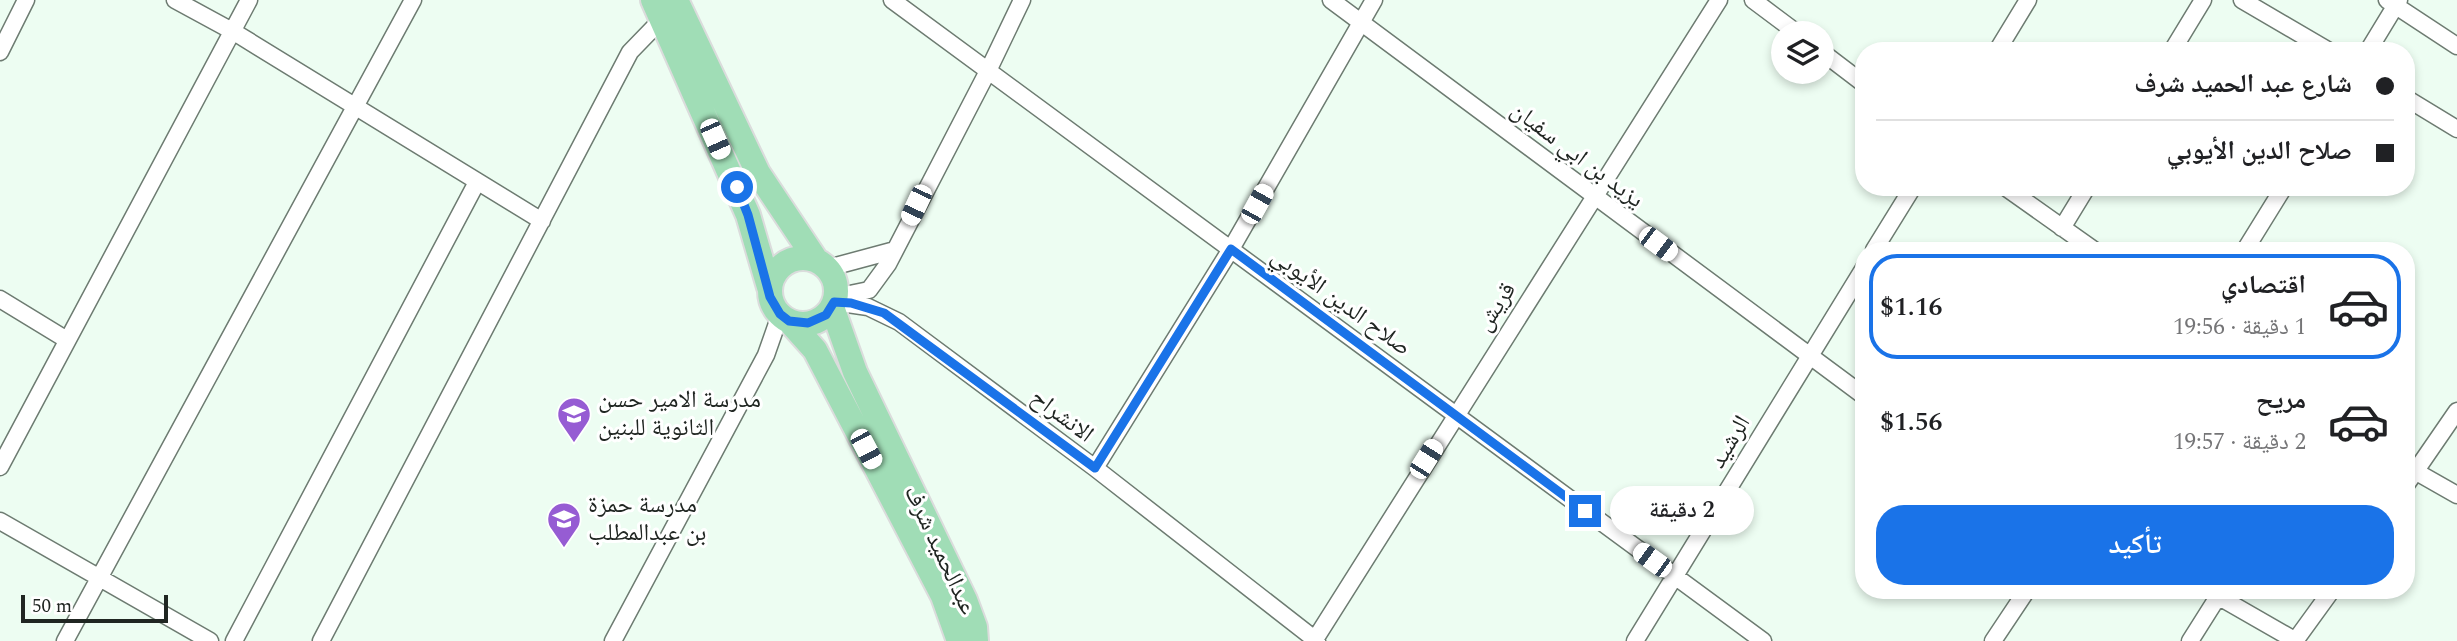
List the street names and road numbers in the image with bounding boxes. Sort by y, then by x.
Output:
street label: يزيد بن ابي سفيان [1503,93,1651,217]
street label: صلاح الدين الأيوبي [1263,239,1419,365]
street label: قريش [1467,275,1525,339]
street label: الانشراح [1023,380,1101,452]
street label: الرشيد [1700,409,1760,475]
street label: عبدالحميد شرف [894,479,986,621]

